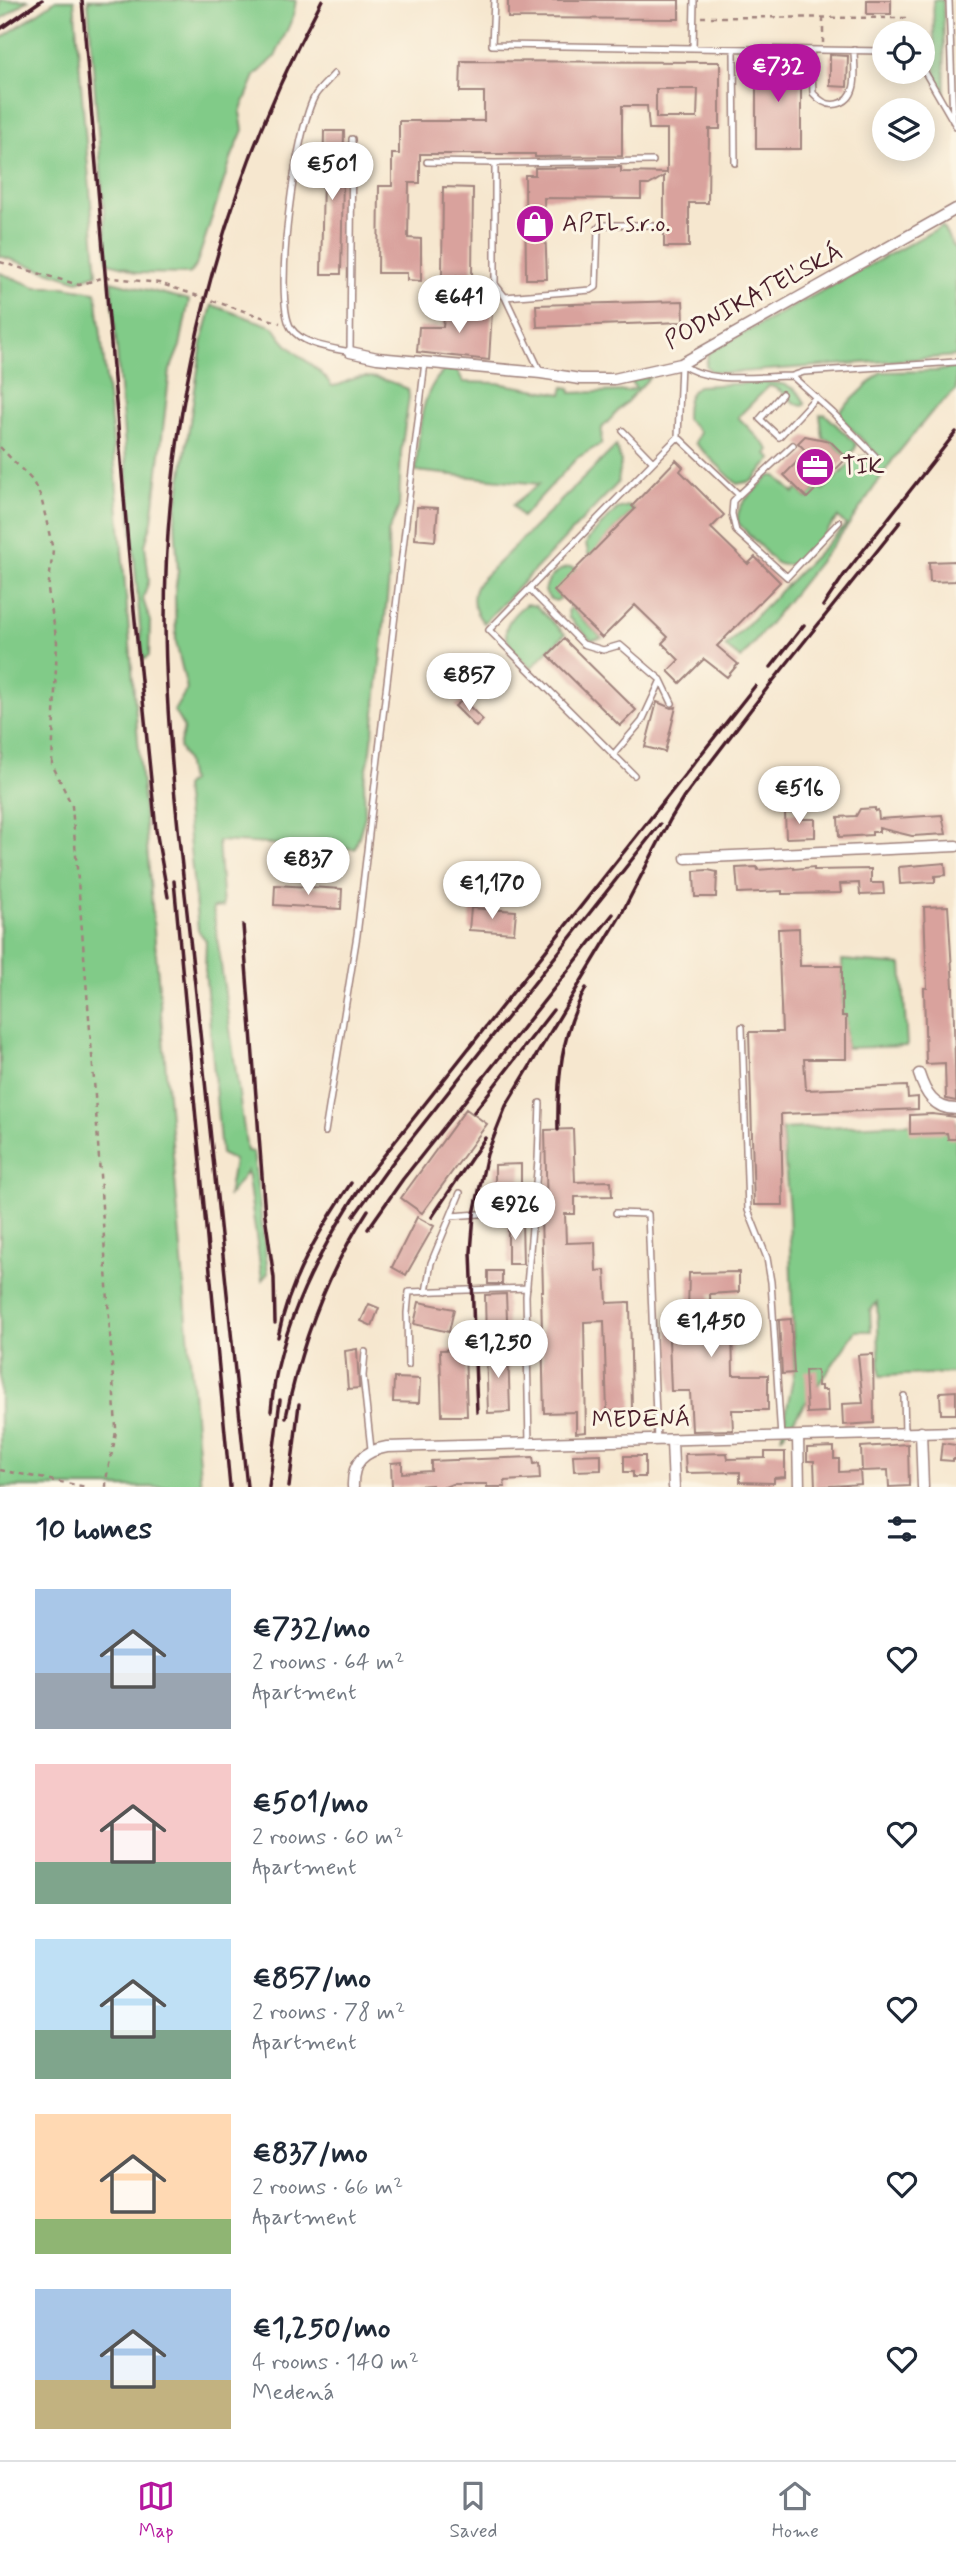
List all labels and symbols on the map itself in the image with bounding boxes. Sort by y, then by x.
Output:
pin: €732 [737,44,819,104]
pin: €501 [291,142,373,202]
shop icon: APIL s.r.o. [514,203,556,245]
place label: APIL s.r.o. [562,209,670,240]
street label: PODNIKATEĽSKÁ [659,236,848,357]
pin: €641 [418,276,500,335]
office icon: TIK [794,446,836,488]
place label: TIK [842,452,885,483]
pin: €857 [428,654,510,713]
pin: €516 [758,766,840,826]
pin: €837 [267,838,349,897]
pin: €1,170 [435,862,549,921]
pin: €926 [474,1182,556,1242]
pin: €1,450 [654,1300,768,1359]
pin: €1,250 [441,1320,555,1380]
street label: MEDENÁ [591,1403,691,1436]

